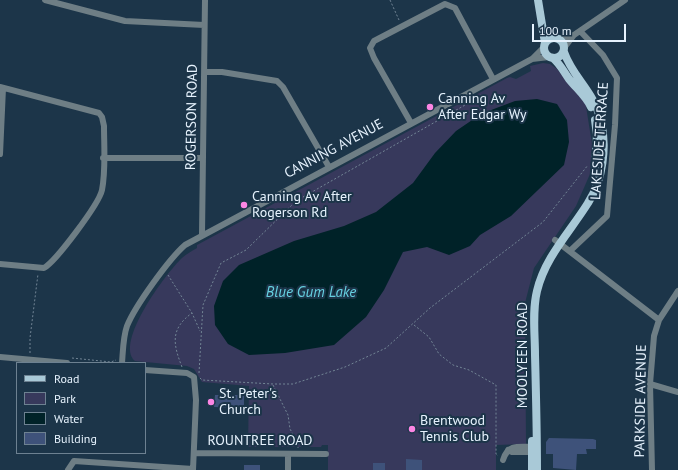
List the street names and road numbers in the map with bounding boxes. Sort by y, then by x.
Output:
street label: ROGERSON ROAD [183,64,201,170]
street label: LAKESIDE TERRACE [587,81,613,201]
street label: CANNING AVENUE [282,116,386,182]
street label: MOOLYEEN ROAD [515,302,531,408]
street label: PARKSIDE AVENUE [632,344,650,458]
street label: ROUNTREE ROAD [208,433,312,449]

